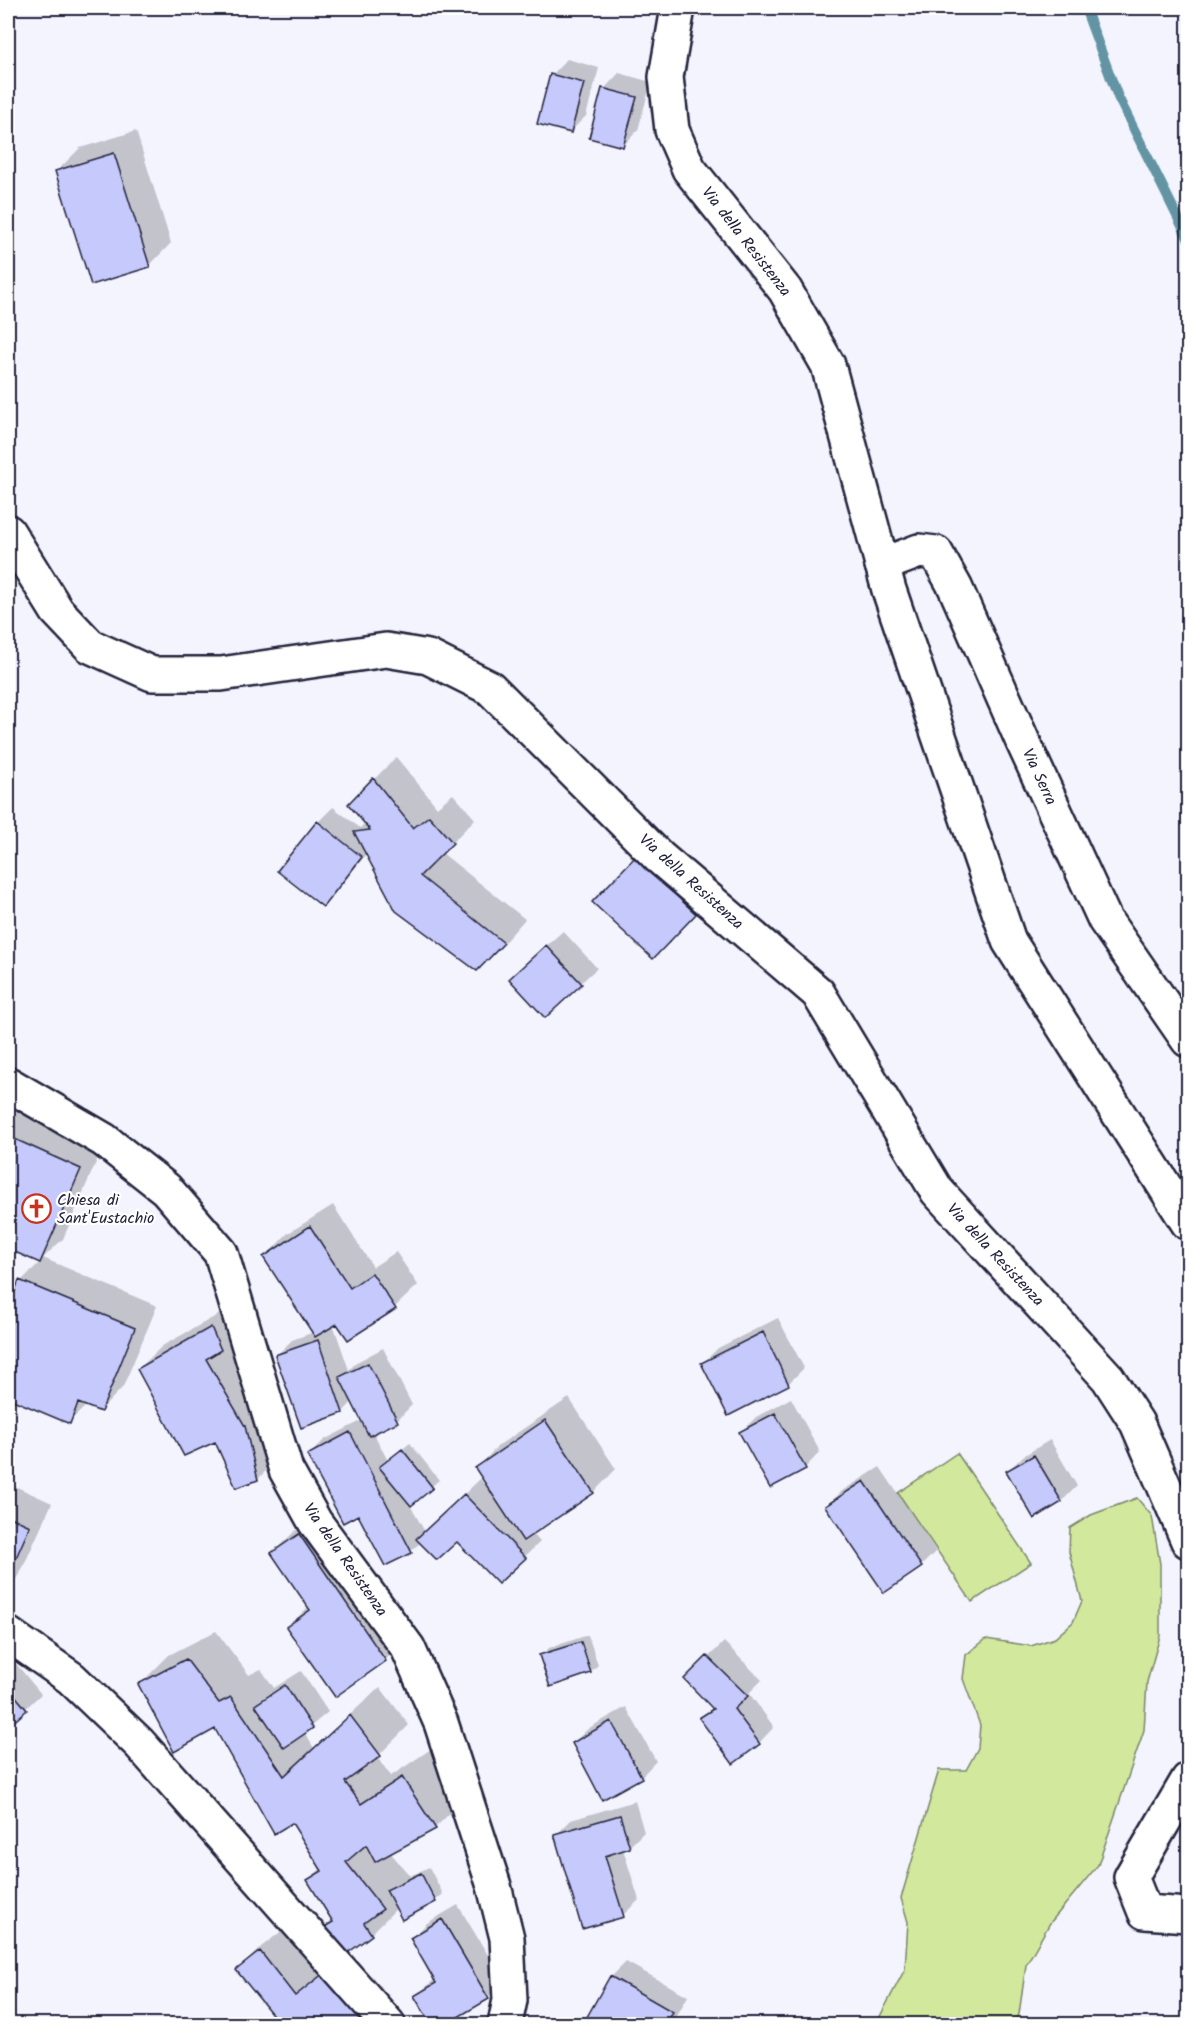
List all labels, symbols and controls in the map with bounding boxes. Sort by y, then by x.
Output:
street label: Via della Resistenza [695,182,797,302]
street label: Via Serra [1015,745,1063,809]
street label: Via della Resistenza [633,828,749,936]
place label: Chiesa di Sant'Eustachio [57,1188,154,1231]
church icon: Chiesa di Sant'Eustachio [20,1193,52,1225]
street label: Via della Resistenza [940,1198,1050,1312]
street label: Via della Resistenza [296,1498,394,1622]

